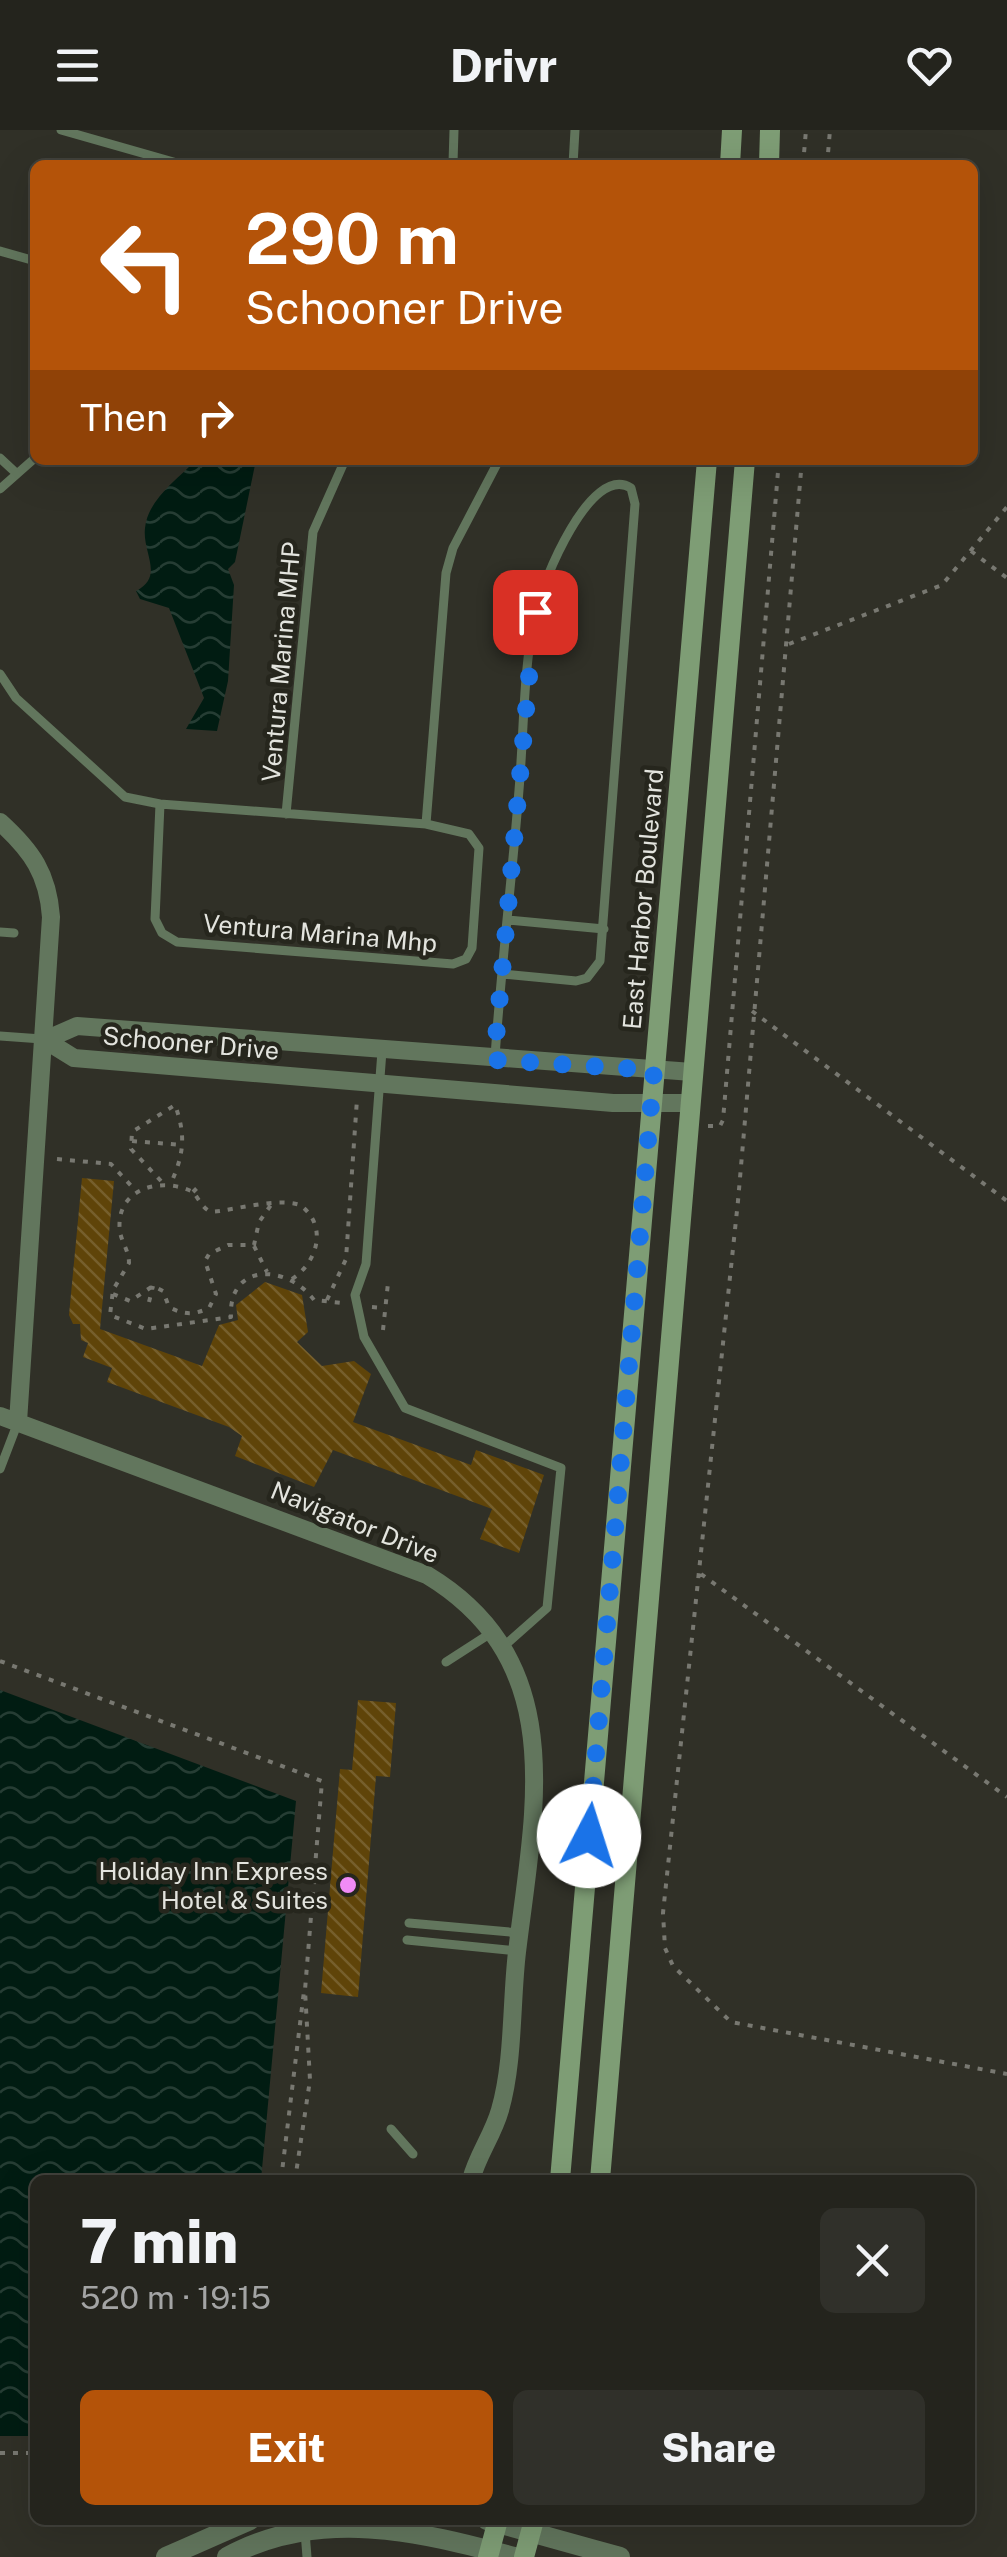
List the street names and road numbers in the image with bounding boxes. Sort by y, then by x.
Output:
street label: Ventura Marina MHP [256,541,306,783]
street label: East Harbor Boulevard [617,767,669,1031]
street label: Ventura Marina Mhp [202,908,438,958]
street label: Schooner Drive [101,1020,281,1066]
street label: Navigator Drive [267,1475,443,1569]

